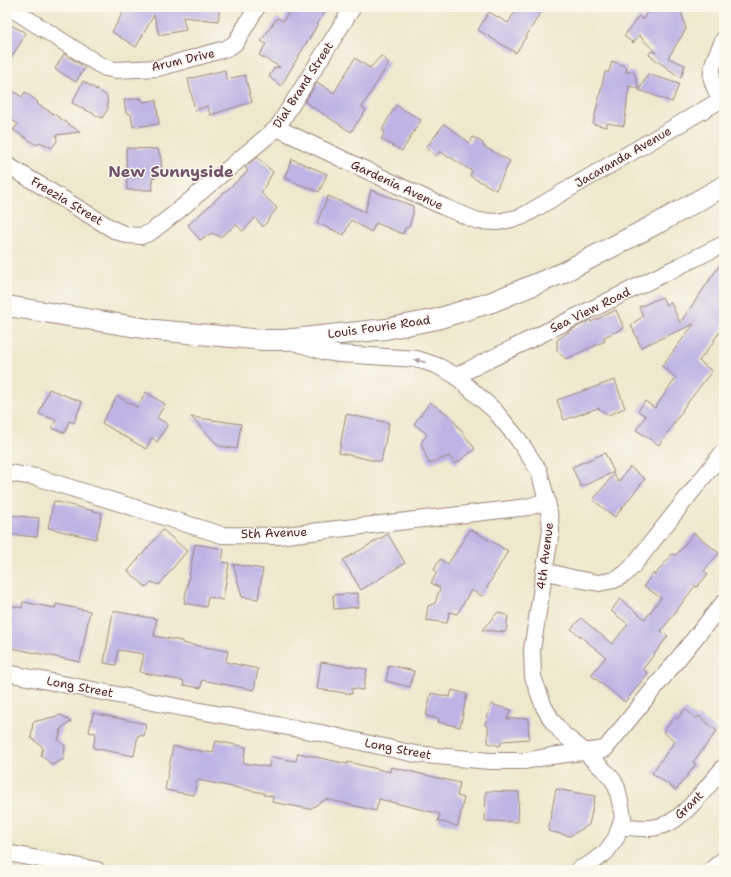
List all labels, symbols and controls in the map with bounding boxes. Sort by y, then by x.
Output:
street label: Dial Brand Street [269,39,337,131]
street label: Arum Drive [150,45,216,75]
street label: Jacaranda Avenue [572,123,674,191]
street label: Gardenia Avenue [348,157,446,213]
district label: New Sunnyside [108,161,234,182]
street label: Freezia Street [28,173,106,229]
street label: Sea View Road [547,284,633,336]
street label: Louis Fourie Road [327,312,432,342]
one-way arrow [414,358,426,364]
street label: 4th Avenue [533,521,557,590]
street label: 5th Avenue [241,524,308,542]
street label: Long Street [45,673,115,701]
street label: Long Street [363,735,433,763]
street label: Grant [671,787,707,823]

